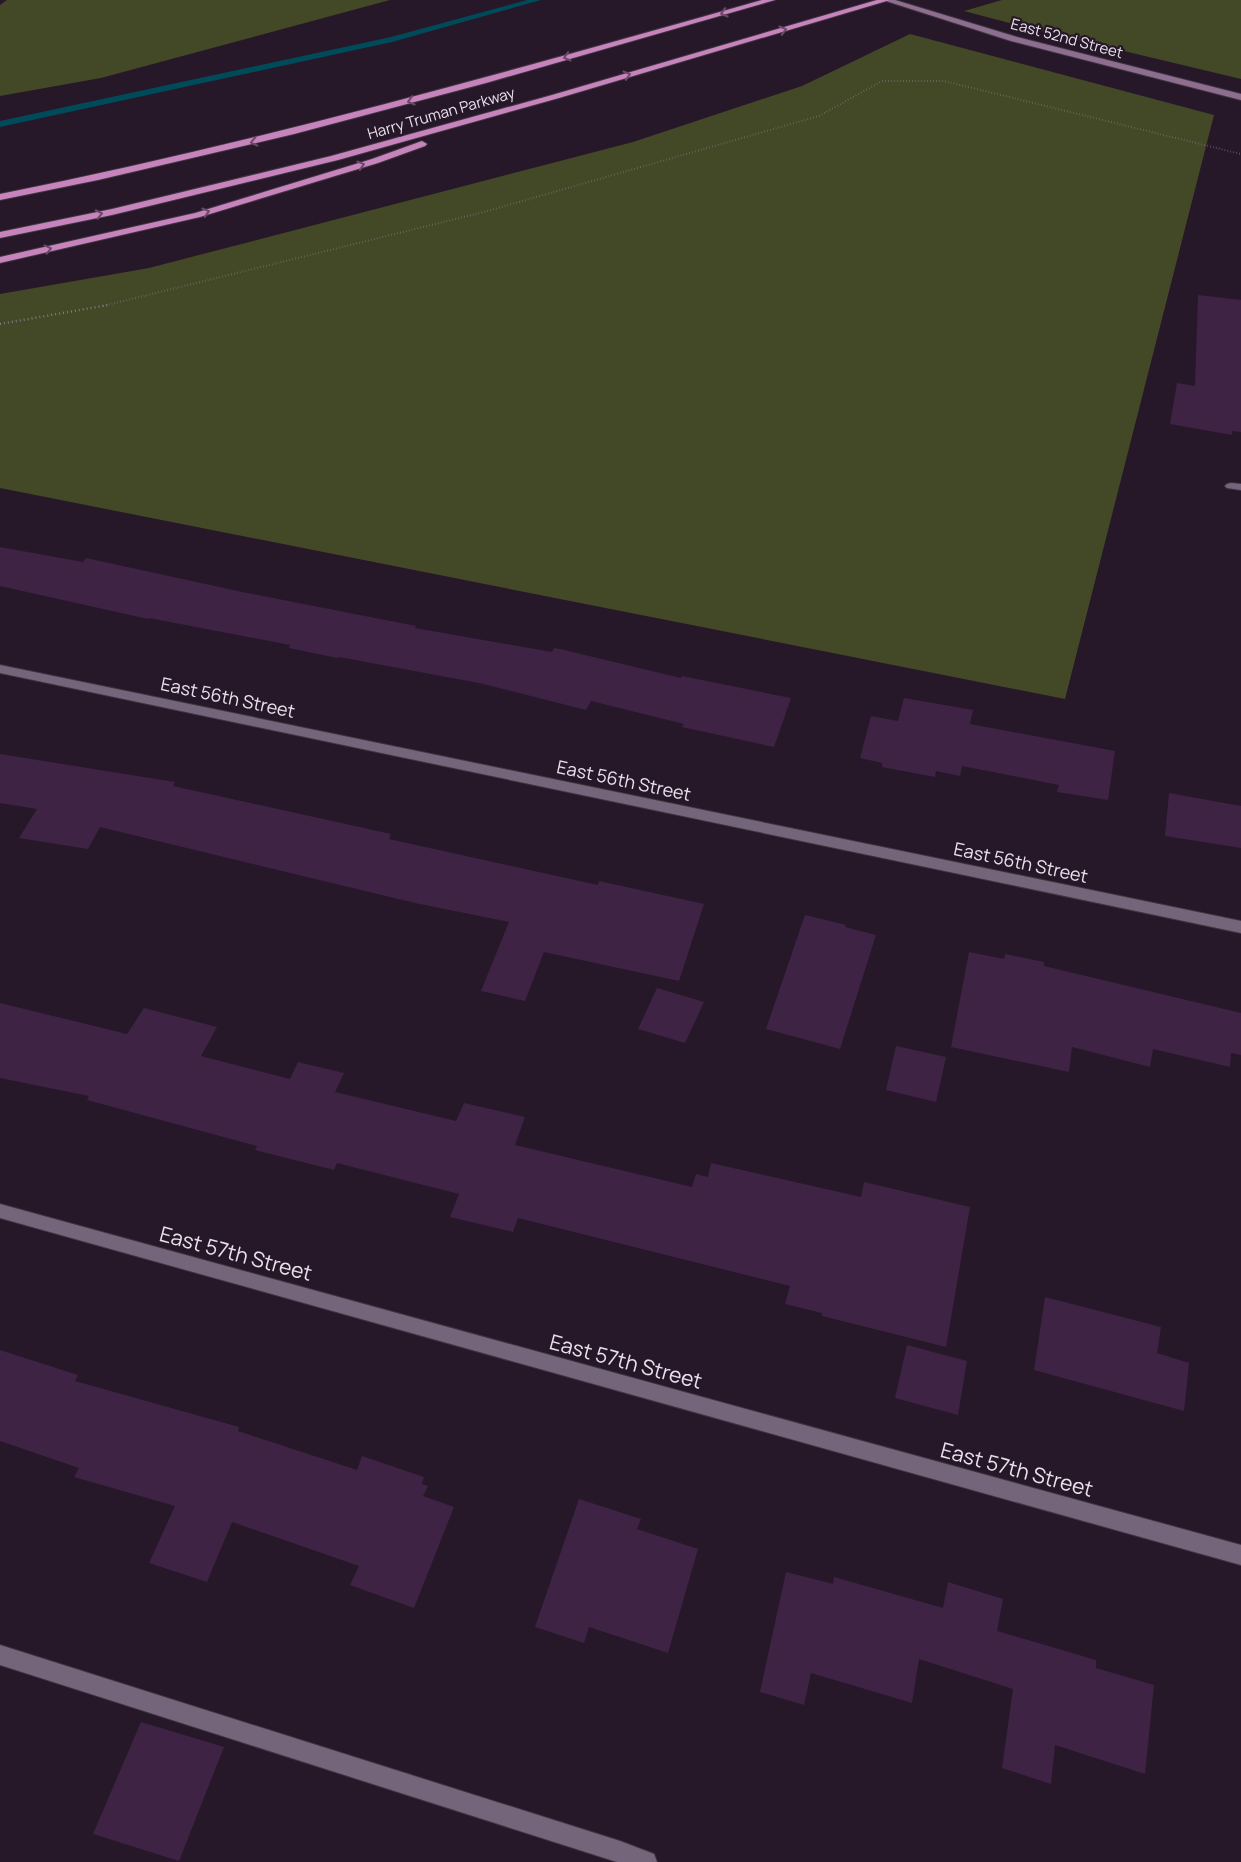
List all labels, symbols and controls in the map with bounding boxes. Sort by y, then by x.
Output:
one-way arrow [720,8,728,18]
street label: East 52nd Street [1009,13,1125,63]
one-way arrow [778,25,787,35]
one-way arrow [564,52,572,62]
one-way arrow [622,71,631,81]
street label: Harry Truman Parkway [365,82,517,144]
one-way arrow [407,96,416,106]
one-way arrow [249,136,258,147]
one-way arrow [357,161,365,171]
one-way arrow [201,208,209,218]
one-way arrow [95,210,104,220]
one-way arrow [43,244,52,255]
street label: East 56th Street [159,671,297,723]
street label: East 56th Street [555,754,693,806]
street label: East 56th Street [952,836,1090,888]
street label: East 57th Street [157,1219,315,1287]
street label: East 57th Street [547,1327,705,1395]
street label: East 57th Street [938,1435,1096,1503]

